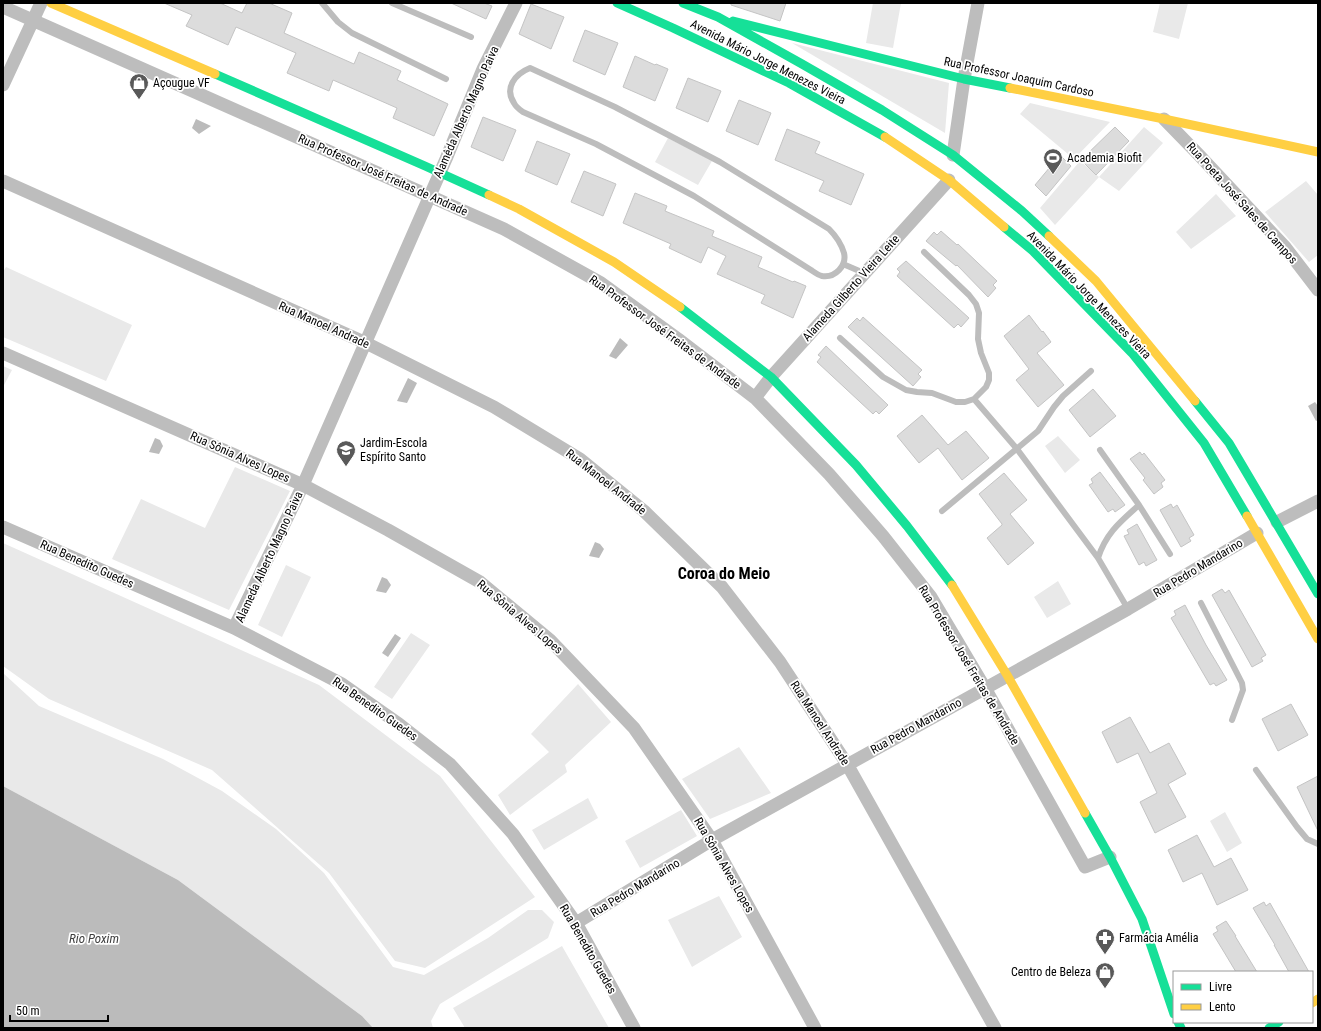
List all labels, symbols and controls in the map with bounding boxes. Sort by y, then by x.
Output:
street label: Avenida Mário Jorge Menezes Vieira [688,17,848,107]
street label: Alamêda Alberto Magno Paiva [430,44,502,180]
street label: Rua Professor Joaquim Cardoso [943,54,1095,100]
shop icon: Açougue VF [128,72,150,100]
place label: Açougue VF [153,76,210,90]
street label: Rua Professor José Freitas de Andrade [296,131,470,219]
street label: Rua Poeta José Sales de Campos [1184,139,1300,267]
sports icon: Academia Biofit [1042,147,1064,175]
place label: Academia Biofit [1067,151,1142,165]
street label: Avenida Mário Jorge Menezes Vieira [1024,228,1154,362]
street label: Alameda Gilberto Vieira Leite [800,232,903,344]
street label: Rua Professor José Freitas de Andrade [586,272,744,392]
street label: Rua Manoel Andrade [276,299,372,351]
street label: Rua Sônia Alves Lopes [188,429,292,485]
place label: Jardim-Escola Espírito Santo [360,436,428,464]
school or university icon: Jardim-Escola Espírito Santo [335,439,357,467]
street label: Rua Manoel Andrade [563,446,649,518]
street label: Alameda Alberto Magno Paiva [232,489,306,625]
street label: Rua Pedro Mandarino [1151,536,1245,600]
street label: Rua Benedito Guedes [38,537,136,591]
district label: Coroa do Meio [678,564,770,583]
street label: Rua Sônia Alves Lopes [474,577,566,657]
street label: Rua Professor José Freitas de Andrade [916,583,1023,748]
street label: Rua Benedito Guedes [330,674,420,744]
street label: Rua Manoel Andrade [787,678,853,768]
street label: Rua Pedro Mandarino [868,695,964,757]
street label: Rua Sônia Alves Lopes [691,815,757,915]
street label: Rua Pedro Mandarino [588,856,682,920]
street label: Rua Benedito Guedes [557,902,619,996]
pharmacy icon: Farmácia Amélia [1094,927,1116,955]
water label: Rio Poxim [69,931,119,946]
place label: Farmácia Amélia [1119,931,1199,945]
shop icon: Centro de Beleza [1094,961,1116,989]
place label: Centro de Beleza [1011,965,1091,979]
legend [1173,971,1313,1023]
text: Livre [1209,980,1232,994]
scale bar [10,997,108,1023]
text: Lento [1209,1000,1236,1014]
text: 50 m [16,1004,40,1018]

